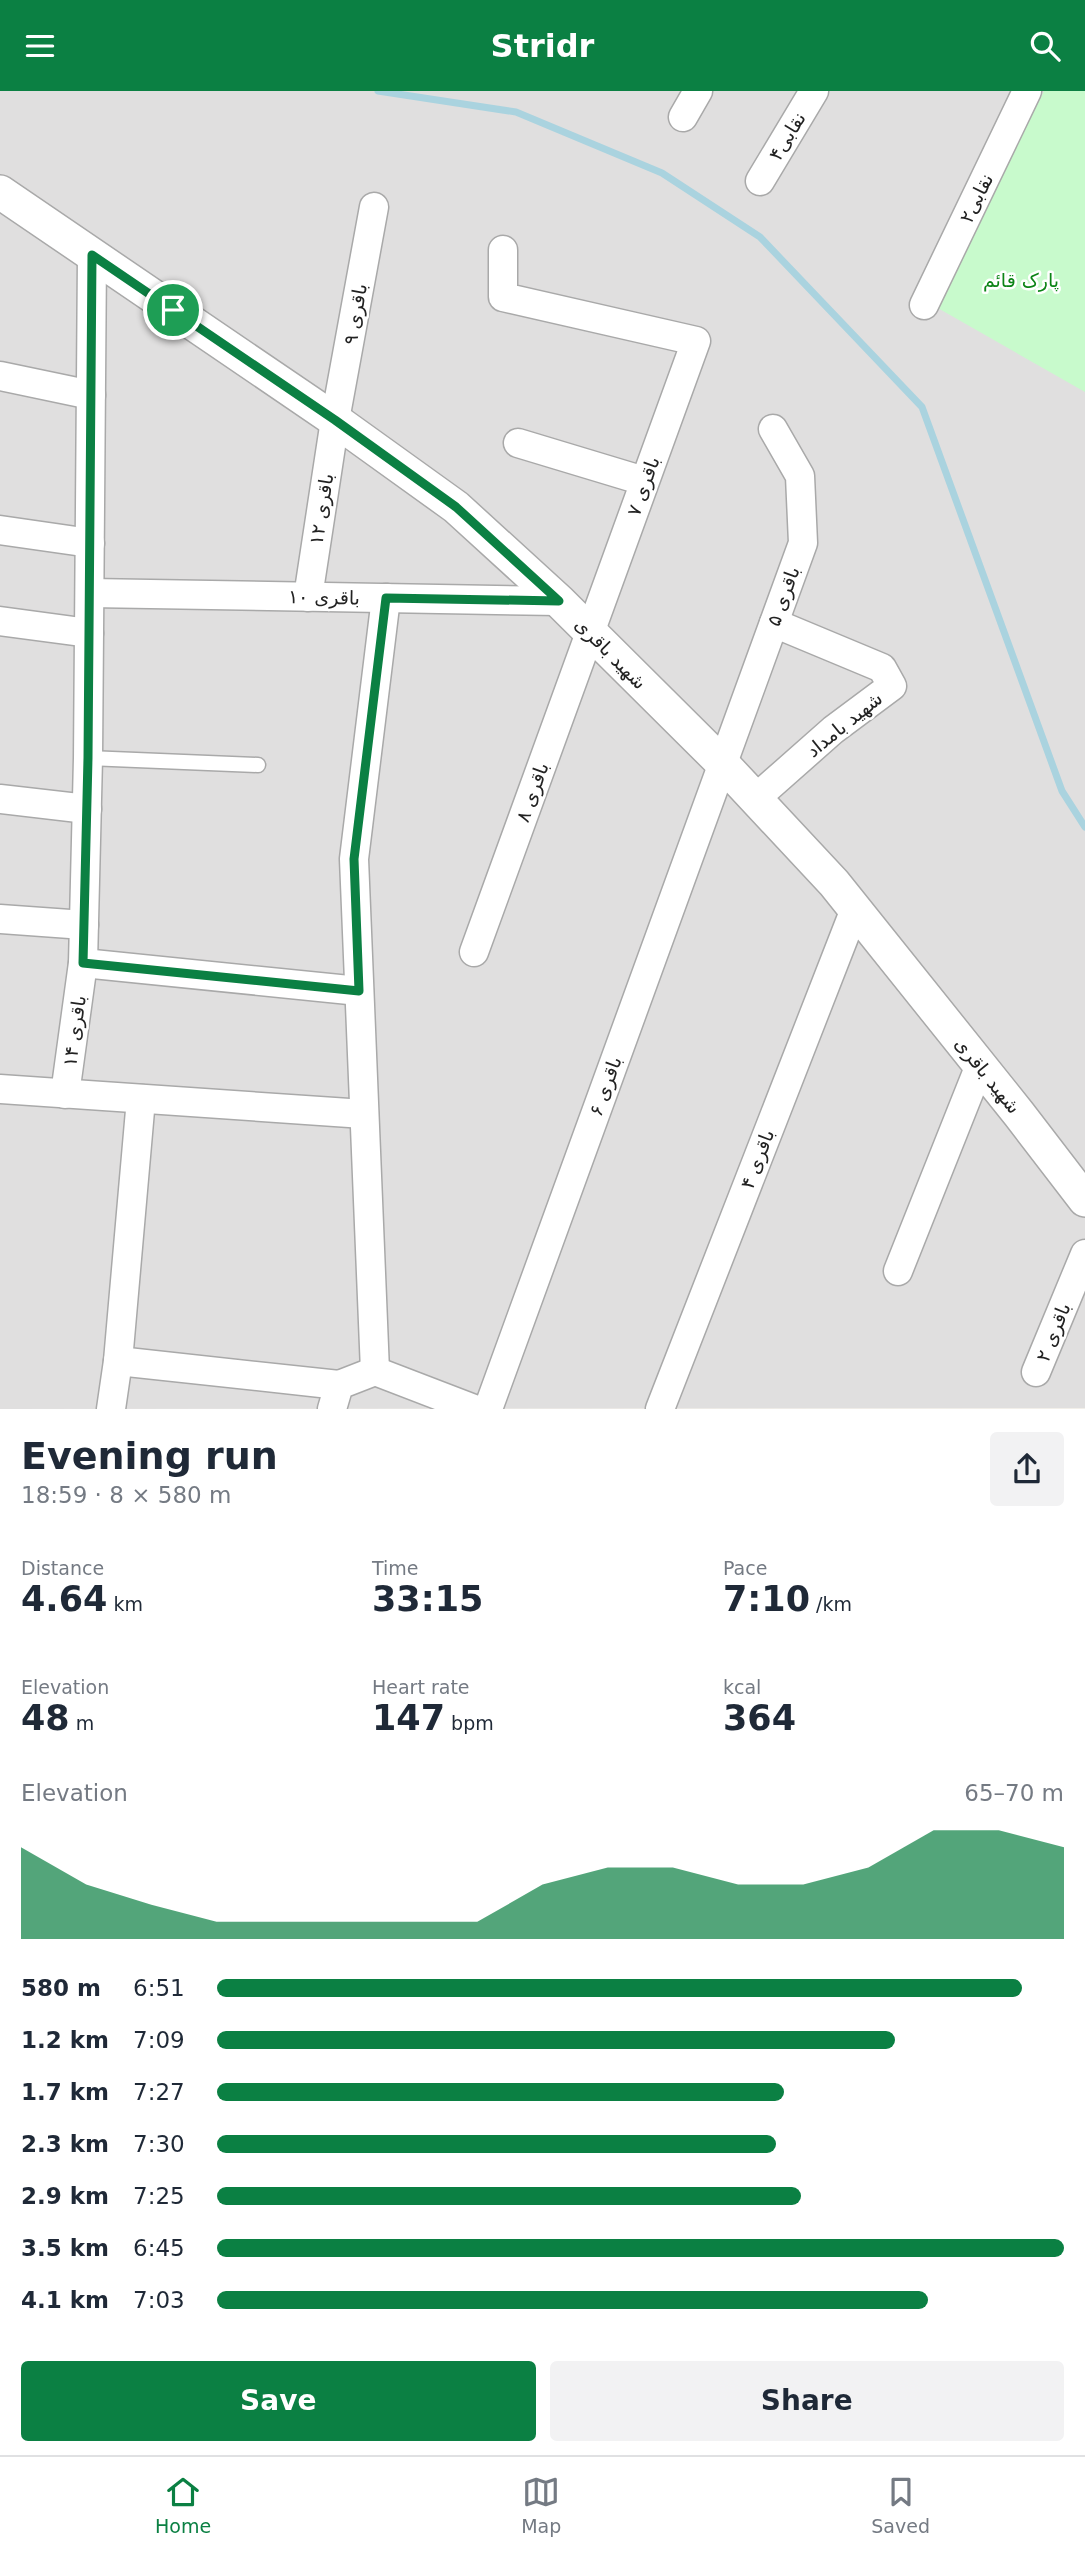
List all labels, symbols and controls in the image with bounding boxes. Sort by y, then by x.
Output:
icon: menu [21,27,59,65]
text: Stridr [491,27,594,65]
icon: search [1026,27,1064,65]
street label: نقابی۴ [764,108,810,164]
street label: نقابی۲ [955,170,997,226]
park label: پارک قائم [983,269,1059,292]
pin [143,280,203,340]
street label: باقری ۹ [339,282,372,347]
icon: arrive [154,291,192,329]
street label: باقری ۷ [622,453,665,519]
street label: باقری ۱۲ [305,472,338,546]
street label: باقری ۵ [762,563,805,629]
street label: باقری ۱۰ [288,585,360,610]
street label: شهید باقری [570,613,651,694]
street label: شهید بامداد [802,687,887,762]
street label: باقری ۸ [511,759,554,825]
street label: باقری ۱۴ [58,994,91,1068]
street label: شهید باقری [950,1032,1025,1118]
street label: باقری ۶ [584,1053,627,1119]
street label: باقری ۴ [736,1126,779,1192]
street label: باقری ۲ [1031,1299,1076,1365]
button: share [990,1432,1064,1506]
text: Evening run [21,1434,278,1478]
text: 18:59 · 8 × 580 m [21,1482,231,1508]
text: Distance [21,1557,104,1579]
text: Time [372,1557,419,1579]
text: Pace [723,1557,767,1579]
text: 4.64 [21,1579,107,1619]
text: 33:15 [372,1579,483,1619]
text: 7:10 [723,1579,810,1619]
text: km [107,1593,143,1615]
text: /km [810,1593,852,1615]
text: Elevation [21,1676,109,1698]
text: Heart rate [372,1676,470,1698]
text: kcal [723,1676,761,1698]
text: 48 [21,1698,70,1738]
text: 147 [372,1698,445,1738]
text: 364 [723,1698,796,1738]
text: m [70,1712,94,1734]
text: bpm [445,1712,494,1734]
text: Elevation [21,1780,128,1806]
text: 65–70 m [964,1780,1064,1806]
text: 580 m [21,1975,101,2001]
text: 6:51 [133,1975,185,2001]
text: 1.2 km [21,2027,109,2053]
text: 7:09 [133,2027,185,2053]
text: 1.7 km [21,2079,109,2105]
text: 7:27 [133,2079,185,2105]
text: 2.3 km [21,2131,109,2157]
text: 7:30 [133,2131,185,2157]
text: 2.9 km [21,2183,109,2209]
text: 7:25 [133,2183,185,2209]
text: 3.5 km [21,2235,109,2261]
text: 6:45 [133,2235,185,2261]
text: 4.1 km [21,2287,109,2313]
text: 7:03 [133,2287,185,2313]
button: Save [21,2361,536,2441]
button: Share [550,2361,1064,2441]
tab: Home [155,2473,211,2537]
tab: Map [521,2473,561,2537]
tab: Saved [871,2473,930,2537]

